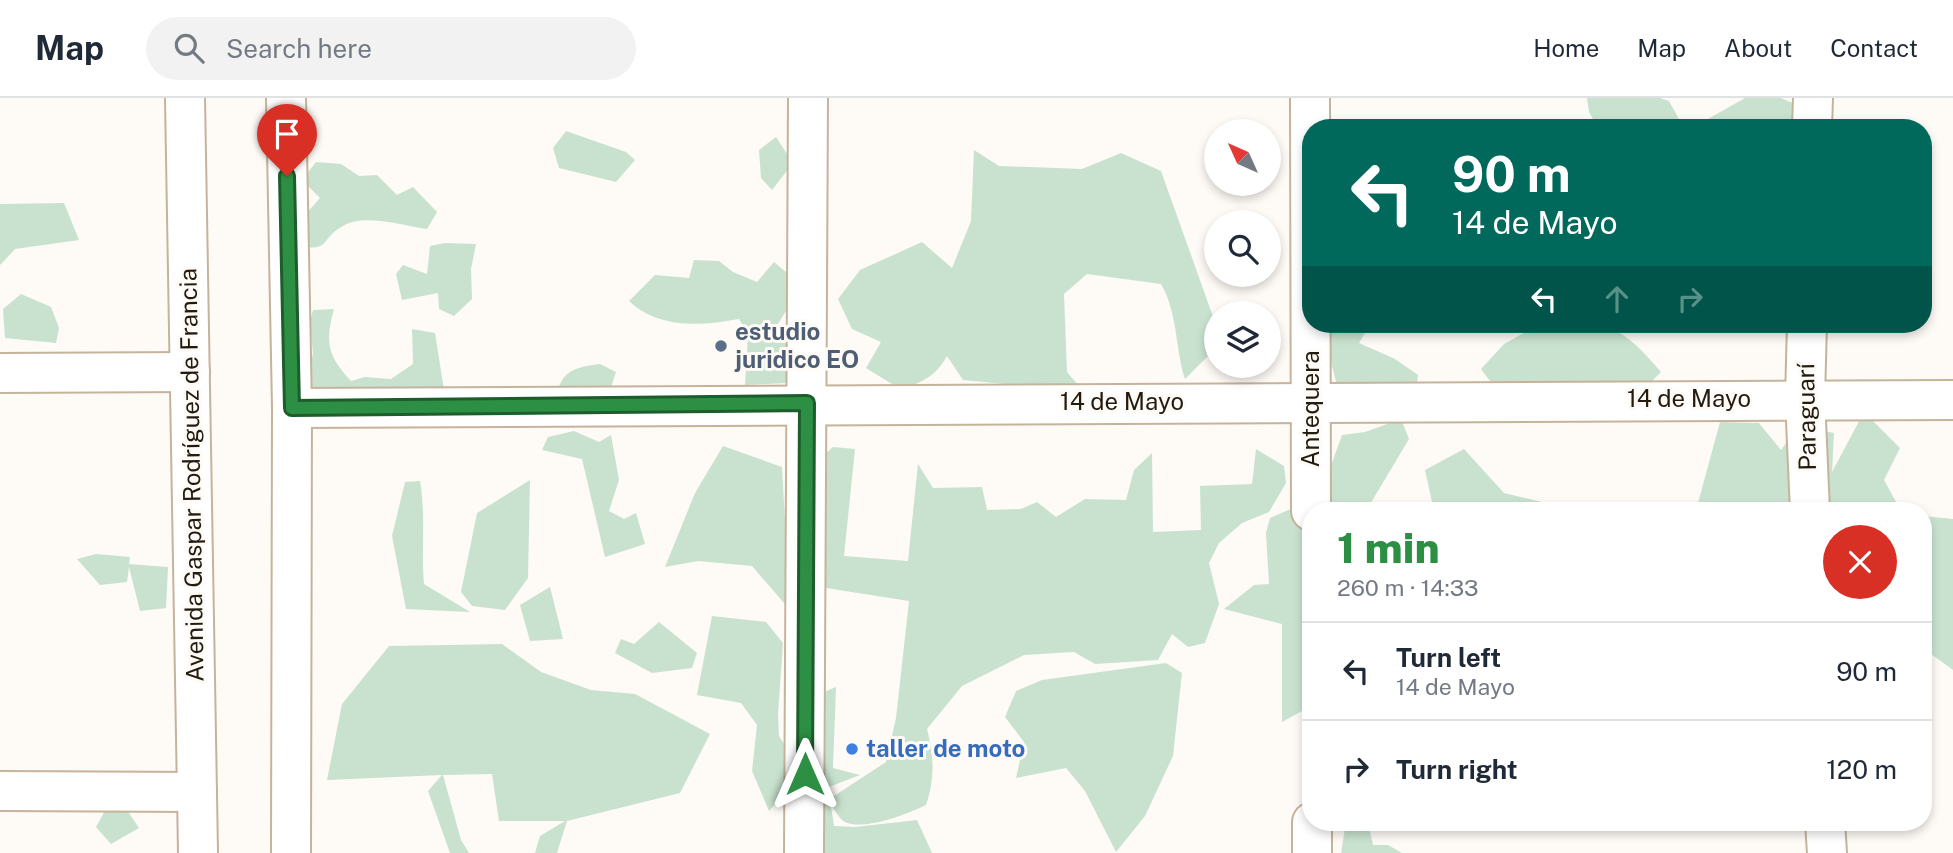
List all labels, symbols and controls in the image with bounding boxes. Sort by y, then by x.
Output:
search box [146,17,636,80]
text: Map [35,29,104,67]
icon: search [170,29,208,67]
text: Search here [226,33,372,64]
text: Home [1533,34,1599,62]
text: Map [1637,34,1686,62]
text: About [1724,34,1792,62]
text: Contact [1830,34,1918,62]
pin [257,104,317,176]
icon: arrive [268,115,306,153]
north arrow [1204,119,1281,196]
map controls [1204,119,1281,378]
text: 90 m [1452,145,1571,203]
icon: left [1337,147,1428,238]
text: 14 de Mayo [1452,204,1618,241]
button: search [1204,210,1281,287]
street label: Avenida Gaspar Rodríguez de Francia [173,268,209,682]
icon: left [1525,280,1563,318]
icon: ahead [1598,280,1636,318]
icon: right [1671,280,1709,318]
button: layers [1204,301,1281,378]
place label: estudio juridico EO [734,317,859,373]
marker: estudio juridico EO [713,338,729,354]
street label: Antequera [1296,350,1324,468]
street label: Paraguarí [1791,362,1821,471]
street label: 14 de Mayo [1627,384,1751,412]
street label: 14 de Mayo [1060,387,1184,415]
text: 1 min [1337,523,1440,572]
button: close [1823,525,1897,599]
text: 260 m · 14:33 [1337,574,1479,601]
text: Turn left [1396,642,1501,673]
icon: left [1337,652,1375,690]
text: 90 m [1836,656,1897,687]
text: 14 de Mayo [1396,673,1515,700]
place label: taller de moto [866,734,1025,762]
position arrow [768,737,842,811]
marker: taller de moto [844,741,860,757]
icon: right [1337,750,1375,788]
text: Turn right [1396,754,1518,785]
text: 120 m [1826,754,1897,785]

